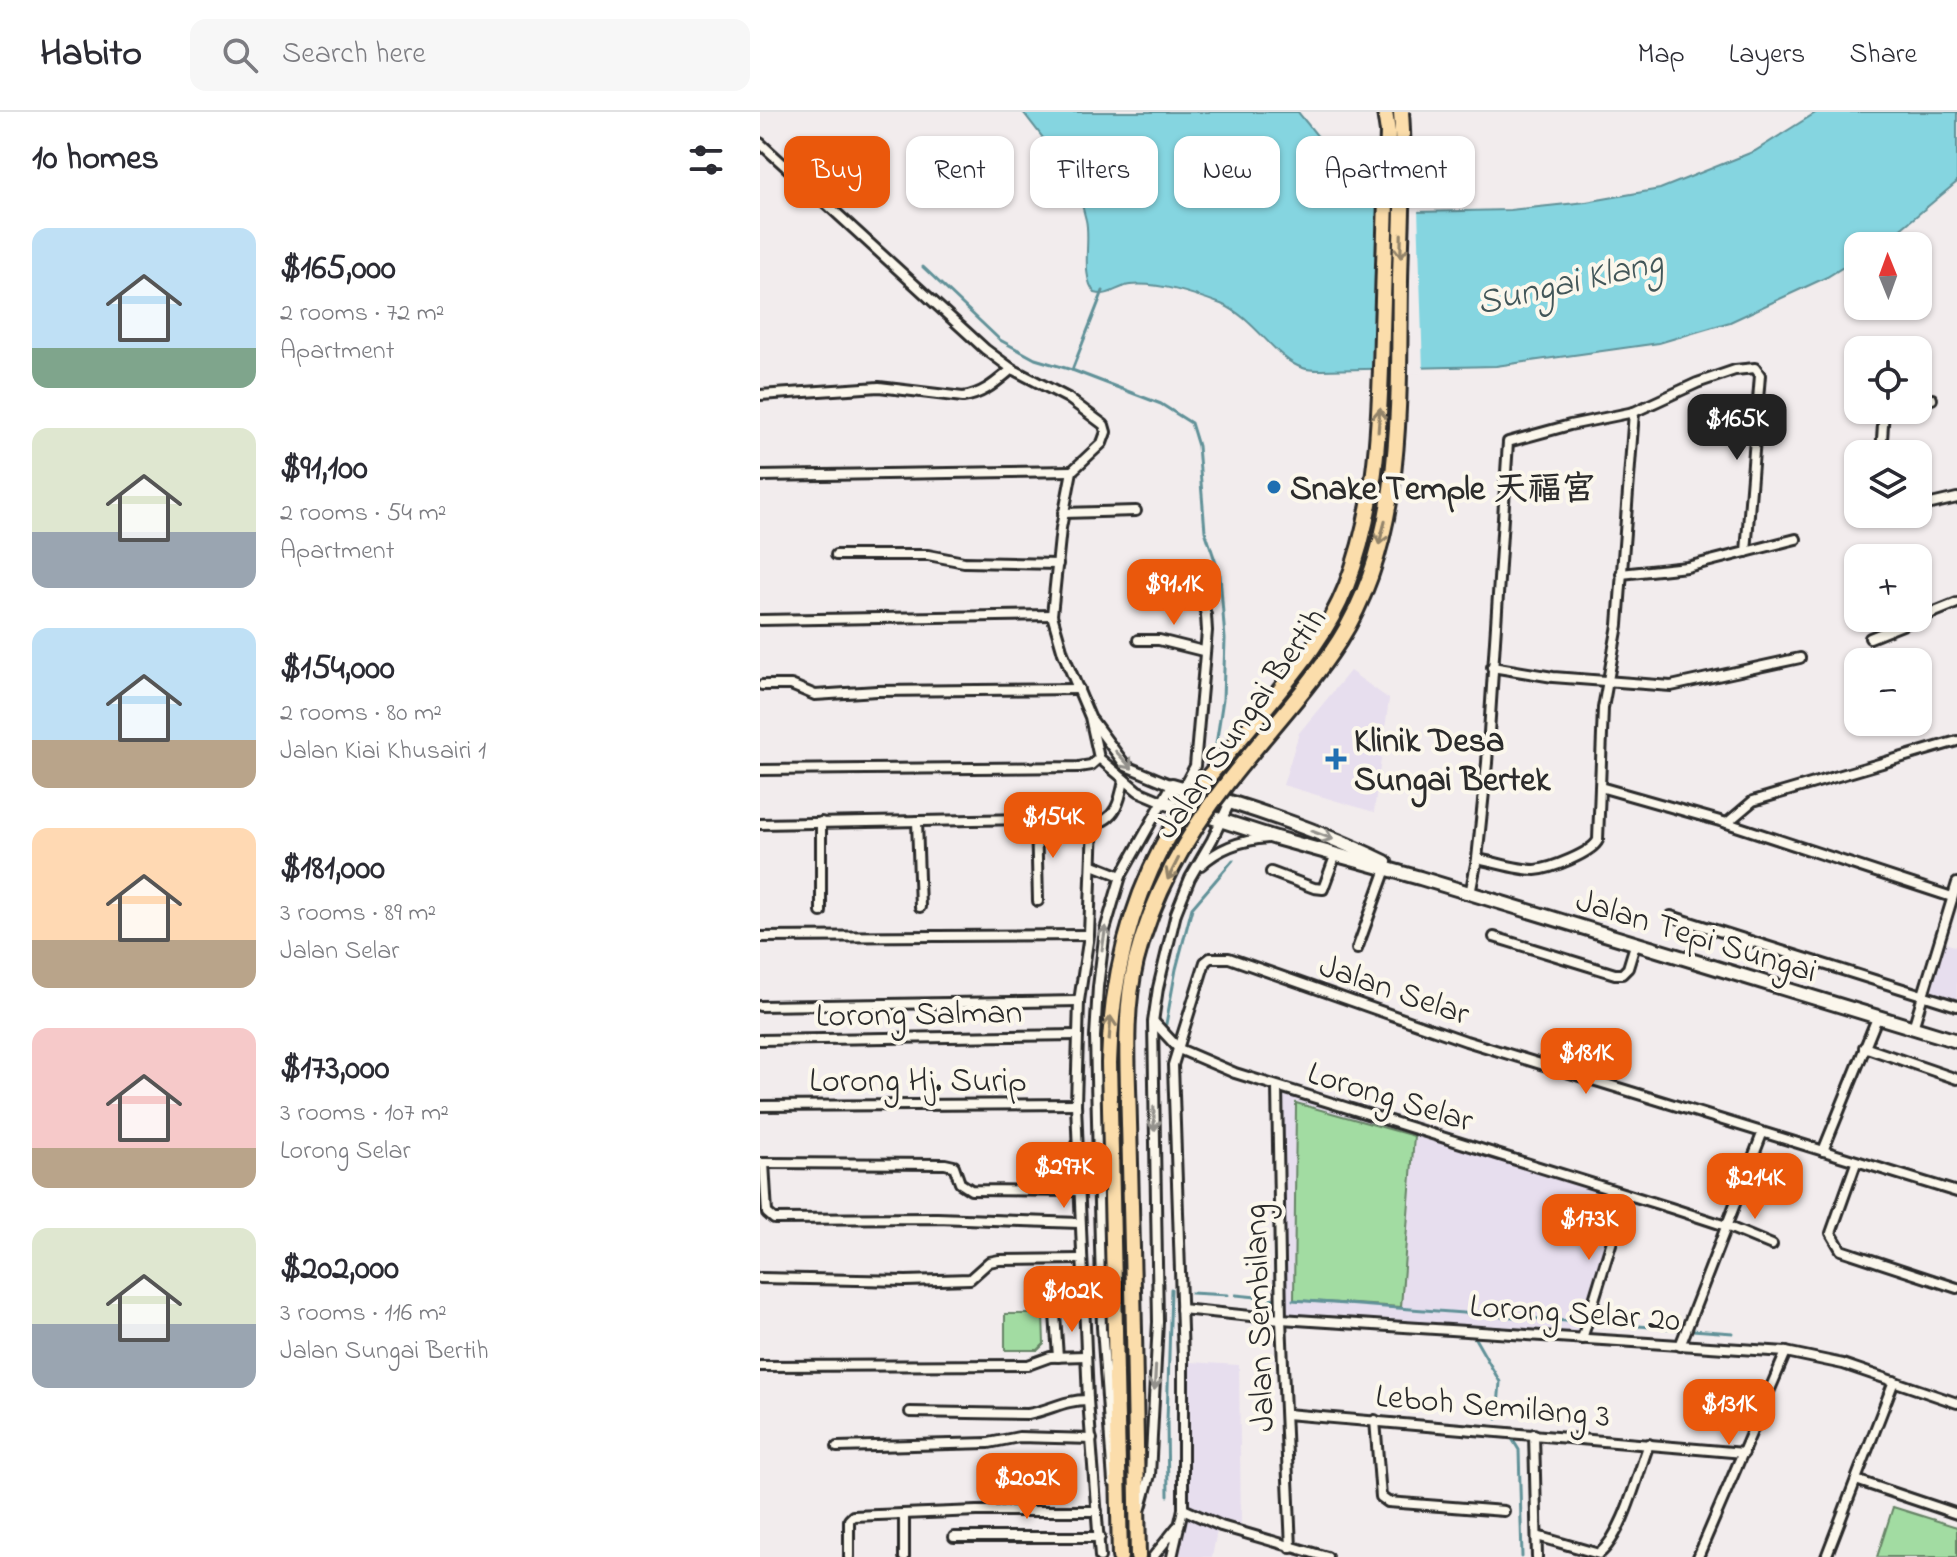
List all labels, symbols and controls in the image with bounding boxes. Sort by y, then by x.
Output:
search box [190,19,750,91]
text: Habito [40,27,142,83]
icon: search [218,33,262,77]
text: Search here [282,33,426,77]
text: Map [1637,35,1685,76]
text: Layers [1729,35,1805,76]
text: Share [1849,35,1917,76]
text: 10 homes [32,135,159,185]
chip: Buy [784,136,890,208]
chip: Rent [906,136,1014,208]
chip: Filters [1030,136,1158,208]
chip: New [1174,136,1280,208]
chip: Apartment [1296,136,1475,208]
icon: filters [684,138,728,182]
one-way arrow [1393,232,1408,259]
north arrow [1844,232,1932,320]
map controls [1844,232,1932,736]
water label: Sungai Klang [1472,237,1669,332]
text: $165,000 [280,245,396,295]
icon: home [96,260,192,356]
text: 2 rooms · 72 m² [280,295,445,333]
text: Apartment [280,333,394,371]
button: locate [1844,336,1932,424]
pin: $165K [1681,394,1793,462]
text: $165K [1706,401,1768,439]
one-way arrow [1372,407,1387,434]
button: layers [1844,440,1932,528]
text: $91,100 [280,445,368,495]
icon: home [96,460,192,556]
place label: Snake Temple 天福宫 [1290,466,1596,516]
marker: Snake Temple 天福宫 [1265,478,1283,496]
text: 2 rooms · 54 m² [280,495,446,533]
one-way arrow [1374,519,1389,545]
text: Apartment [280,533,394,571]
button: + [1844,544,1932,632]
pin: $91.1K [1109,559,1239,627]
text: $91.1K [1145,566,1203,604]
street label: Jalan Sungai Bertih [1144,598,1341,850]
text: $154,000 [280,645,395,695]
button: − [1844,648,1932,736]
icon: home [96,660,192,756]
text: 2 rooms · 80 m² [280,695,442,733]
place label: Klinik Desa Sungai Bertek [1354,718,1552,808]
text: Jalan Kiai Khusairi 1 [280,733,486,771]
marker: Klinik Desa Sungai Bertek [1325,748,1347,770]
one-way arrow [1114,749,1133,770]
pin: $154K [997,792,1109,860]
text: $154K [1022,799,1084,837]
one-way arrow [1309,829,1334,843]
text: $181,000 [280,845,385,895]
one-way arrow [1164,856,1180,880]
icon: home [96,860,192,956]
street label: Jalan Tepi Sungai [1569,877,1823,998]
text: 3 rooms · 89 m² [280,895,436,933]
one-way arrow [1097,926,1112,951]
text: Jalan Selar [280,933,399,971]
street label: Jalan Selar [1312,943,1476,1041]
street label: Lorong Salman [815,989,1023,1043]
one-way arrow [1103,1015,1118,1042]
pin: $181K [1530,1028,1642,1096]
text: $181K [1559,1035,1613,1073]
text: $173,000 [280,1045,389,1095]
street label: Lorong Selar [1301,1050,1479,1148]
street label: Lorong Hj. Surip [809,1058,1027,1108]
icon: home [96,1060,192,1156]
text: 3 rooms · 107 m² [280,1095,449,1133]
one-way arrow [1147,1105,1162,1132]
text: Lorong Selar [280,1133,411,1171]
pin: $297K [1008,1142,1120,1210]
text: $297K [1034,1149,1094,1187]
pin: $214K [1699,1153,1811,1221]
text: $214K [1725,1160,1785,1198]
pin: $173K [1533,1194,1645,1262]
text: $173K [1560,1201,1618,1239]
street label: Jalan Sembilang [1232,1203,1290,1433]
text: $202,000 [280,1245,399,1295]
icon: home [96,1260,192,1356]
pin: $102K [1016,1266,1128,1334]
text: $102K [1042,1273,1102,1311]
street label: Lorong Selar 20 [1468,1283,1682,1347]
text: 3 rooms · 116 m² [280,1295,447,1333]
text: Jalan Sungai Bertih [280,1333,489,1371]
one-way arrow [1147,1364,1162,1391]
street label: Leboh Semilang 3 [1373,1373,1612,1443]
pin: $131K [1673,1379,1785,1447]
text: $131K [1701,1386,1757,1424]
pin: $202K [971,1453,1083,1521]
text: $202K [994,1460,1060,1498]

